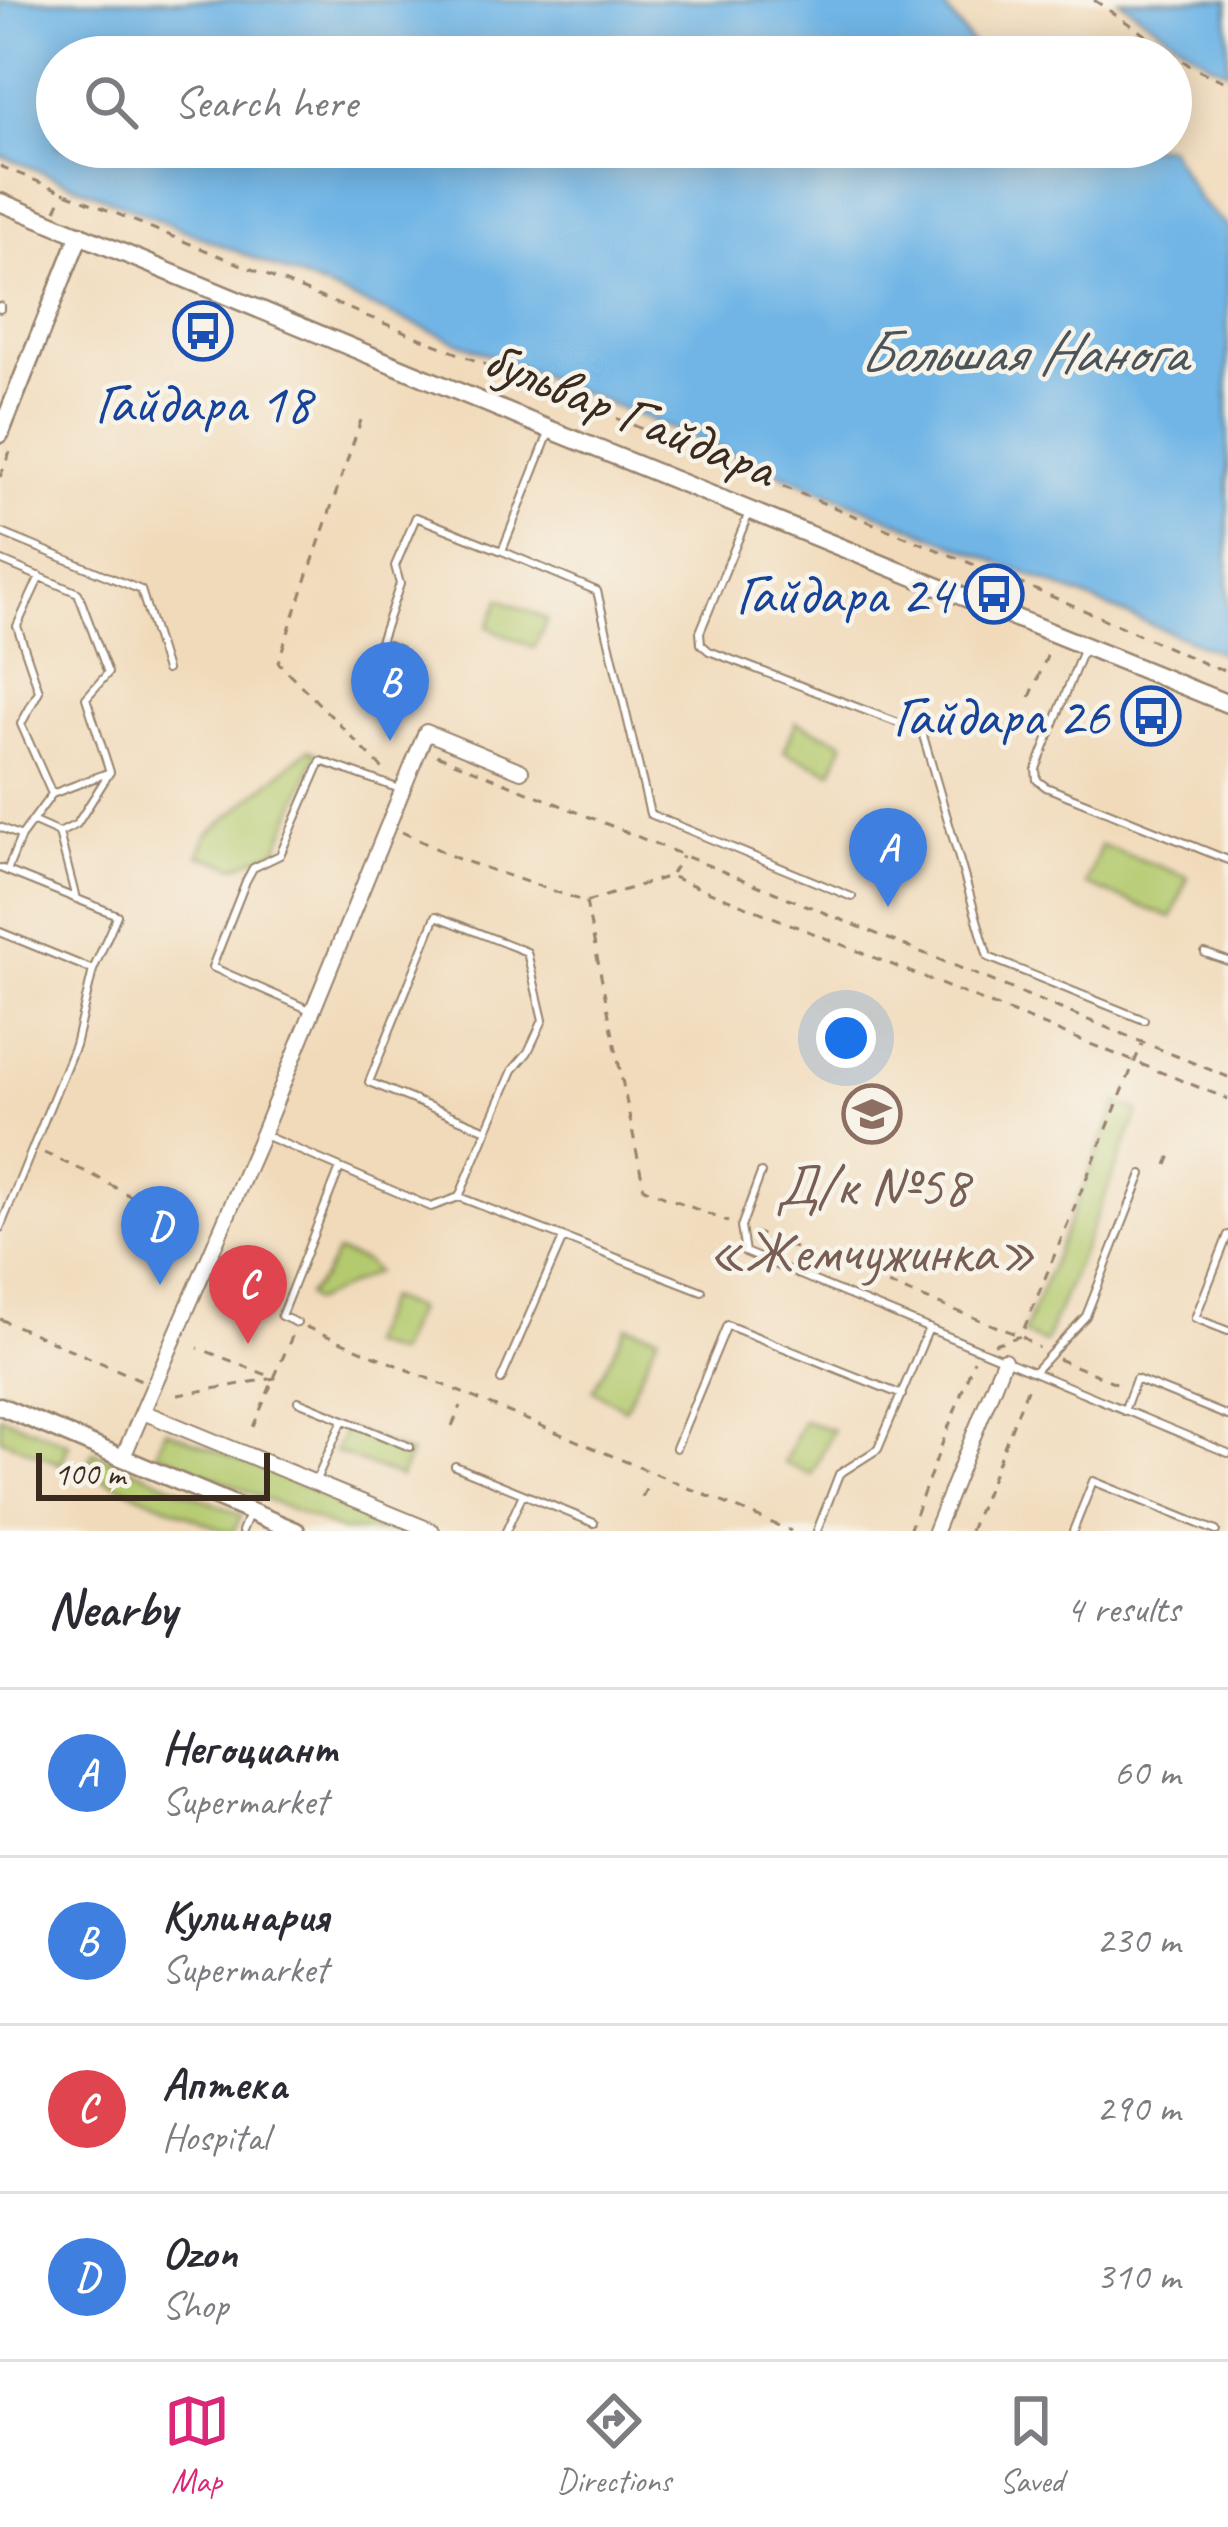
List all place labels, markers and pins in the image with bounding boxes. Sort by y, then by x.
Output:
bus stop icon: Гайдара 18 [172,300,234,362]
place label: Гайдара 18 [95,367,316,439]
place label: Гайдара 24 [736,558,957,630]
bus stop icon: Гайдара 24 [963,563,1025,625]
pin: B [351,642,429,741]
place label: Гайдара 26 [893,680,1111,752]
bus stop icon: Гайдара 26 [1120,685,1182,747]
pin: A [849,808,927,907]
school or university icon: Д/к №58 «Жемчужинка» [841,1083,903,1145]
place label: Д/к №58 «Жемчужинка» [708,1150,1036,1288]
pin: D [121,1186,199,1285]
pin: C [209,1245,287,1344]

